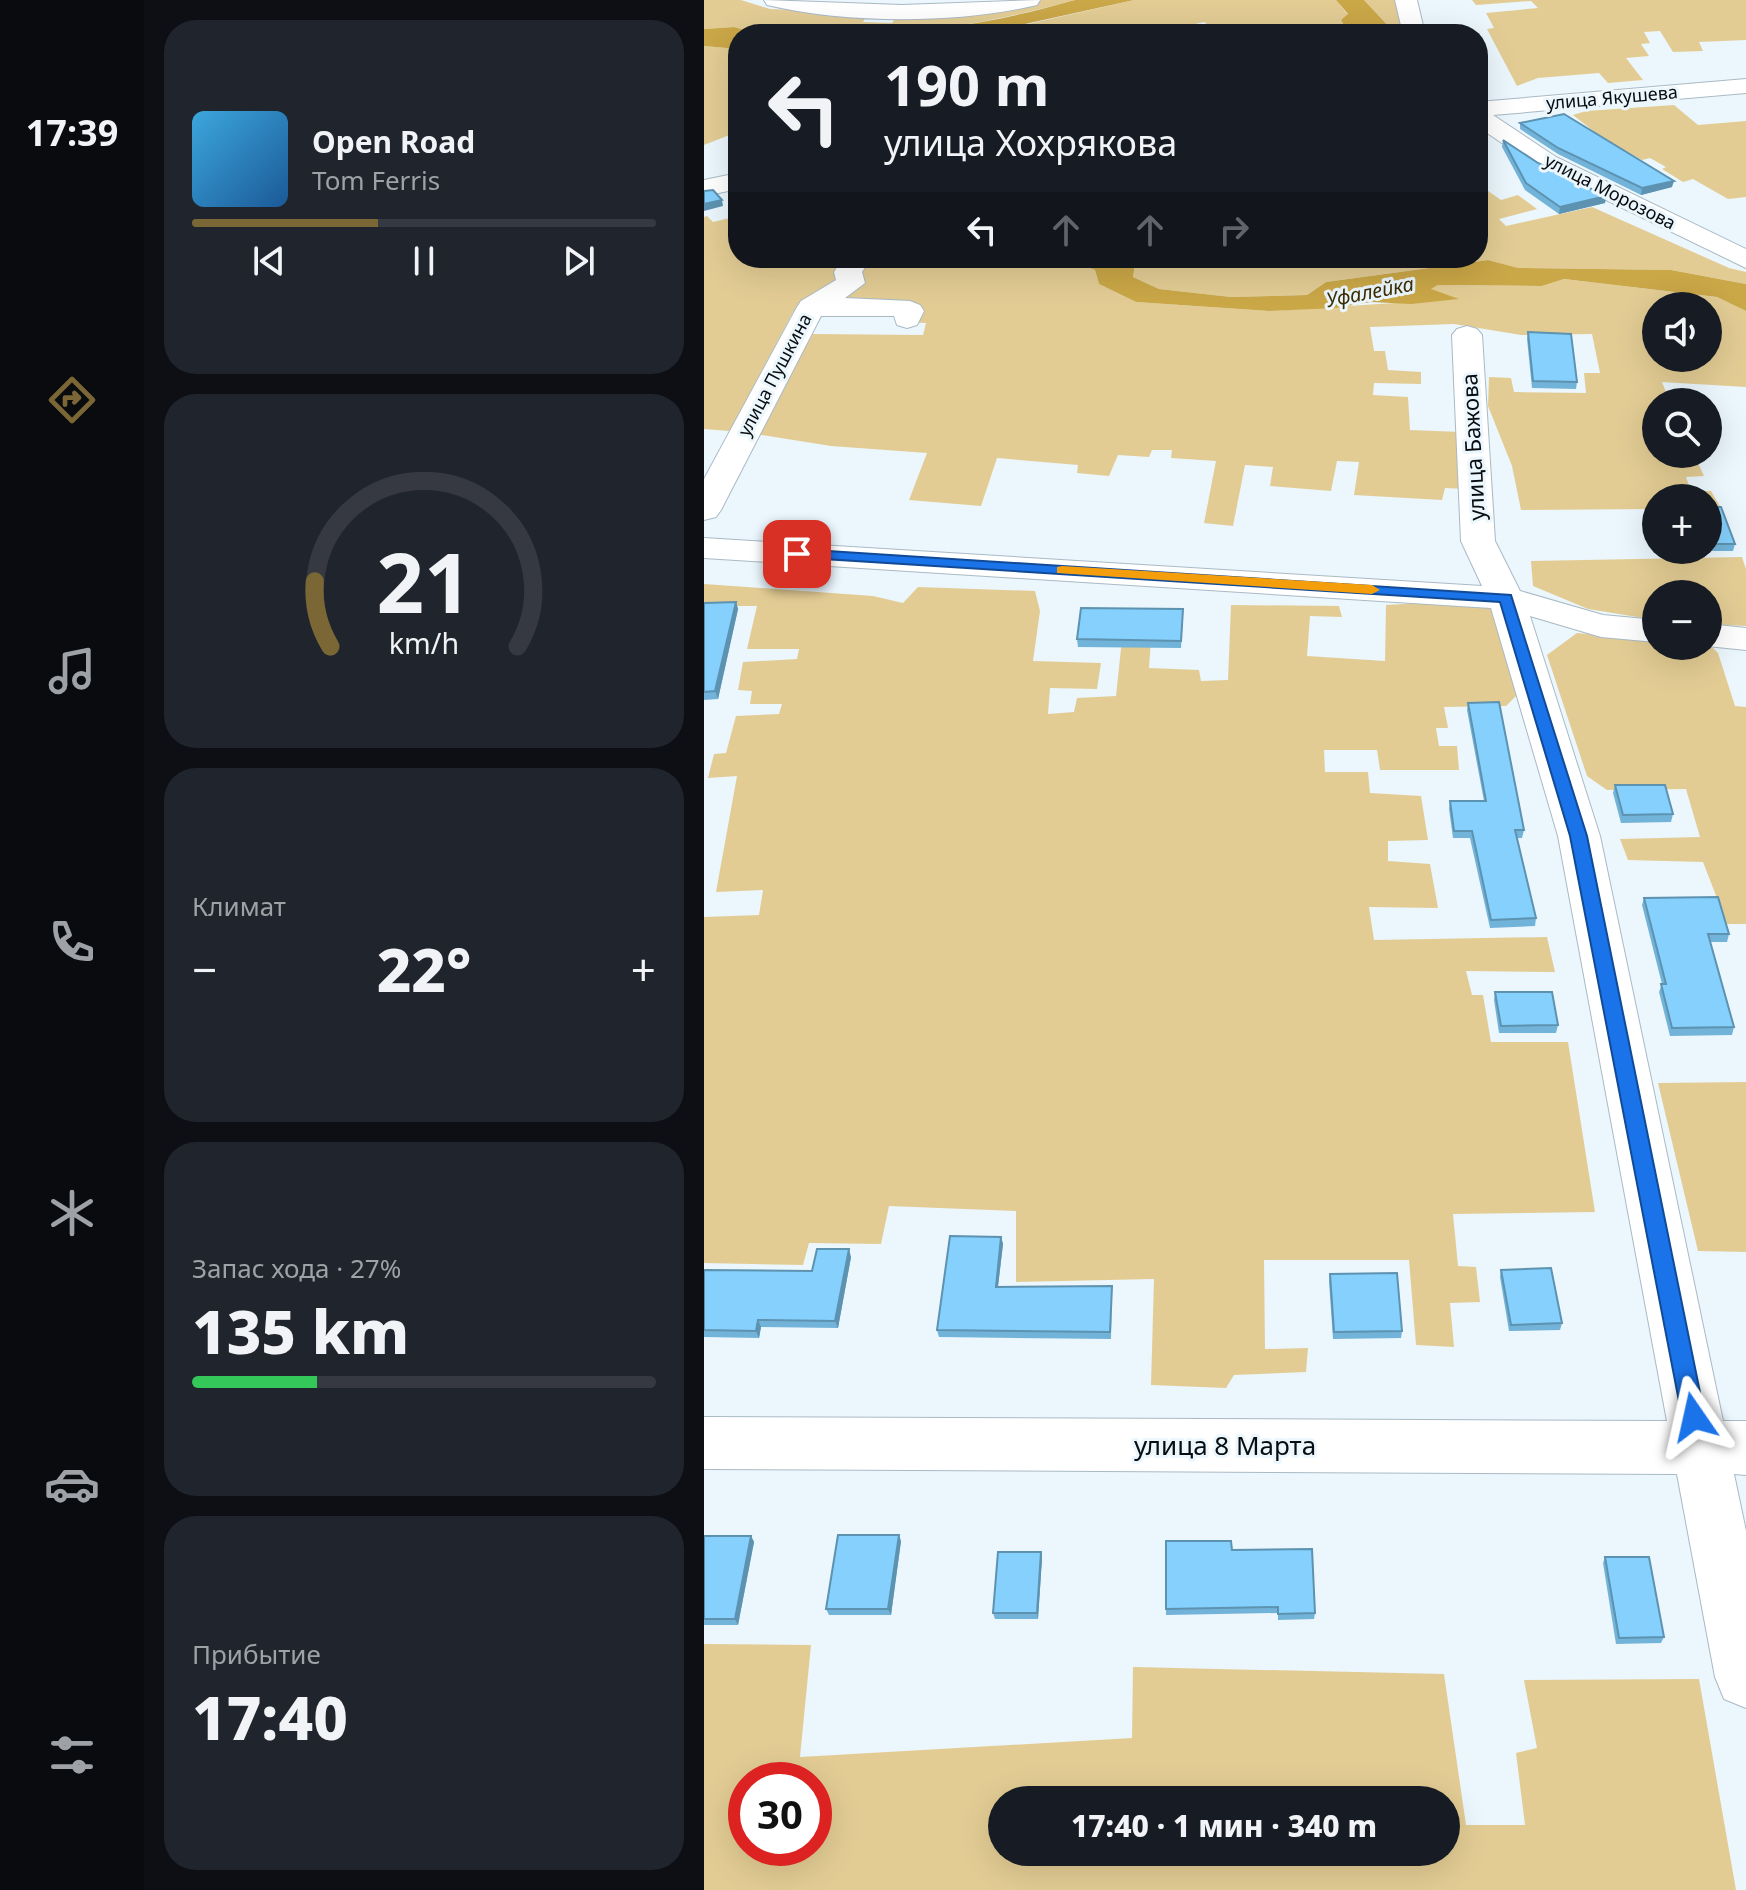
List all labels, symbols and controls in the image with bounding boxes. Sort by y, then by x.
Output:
text: 190 m [884,46,1049,122]
icon: left [752,56,856,160]
street label: улица Якушева [1545,79,1679,115]
text: 17:39 [26,108,118,157]
text: улица Хохрякова [884,118,1177,167]
text: Open Road [312,121,475,162]
street label: улица Морозова [1541,148,1680,234]
text: Tom Ferris [312,162,440,198]
icon: left [960,208,1004,252]
icon: ahead [1044,208,1088,252]
icon: ahead [1128,208,1172,252]
icon: right [1212,208,1256,252]
icon: previous [247,239,291,283]
icon: pause [402,239,446,283]
icon: next [557,239,601,283]
water label: Уфалейка [1324,270,1416,313]
map controls [1642,292,1722,660]
button: sound [1642,292,1722,372]
street label: улица Пушкина [732,309,817,440]
icon: directions [44,372,100,428]
street label: улица Бажова [1453,373,1491,521]
button: search [1642,388,1722,468]
button: + [1642,484,1722,564]
pin [763,520,831,588]
text: 21 [376,524,472,637]
icon: arrive [775,532,819,576]
button: − [1642,580,1722,660]
text: km/h [389,623,459,662]
icon: music [44,643,100,699]
text: Климат [192,888,286,924]
icon: phone [44,914,100,970]
text: 22° [377,928,471,1010]
text: − [192,939,217,999]
text: + [631,939,656,999]
icon: climate [44,1185,100,1241]
text: Запас хода · 27% [192,1250,401,1286]
text: 135 km [192,1290,409,1372]
position arrow [1652,1375,1736,1459]
street label: улица 8 Марта [1134,1427,1316,1463]
icon: car [44,1456,100,1512]
text: Прибытие [192,1636,321,1672]
text: 17:40 [192,1676,348,1758]
icon: filters [44,1727,100,1783]
speed limit sign: 30 [728,1762,832,1866]
text: 17:40 · 1 мин · 340 m [1071,1805,1377,1846]

